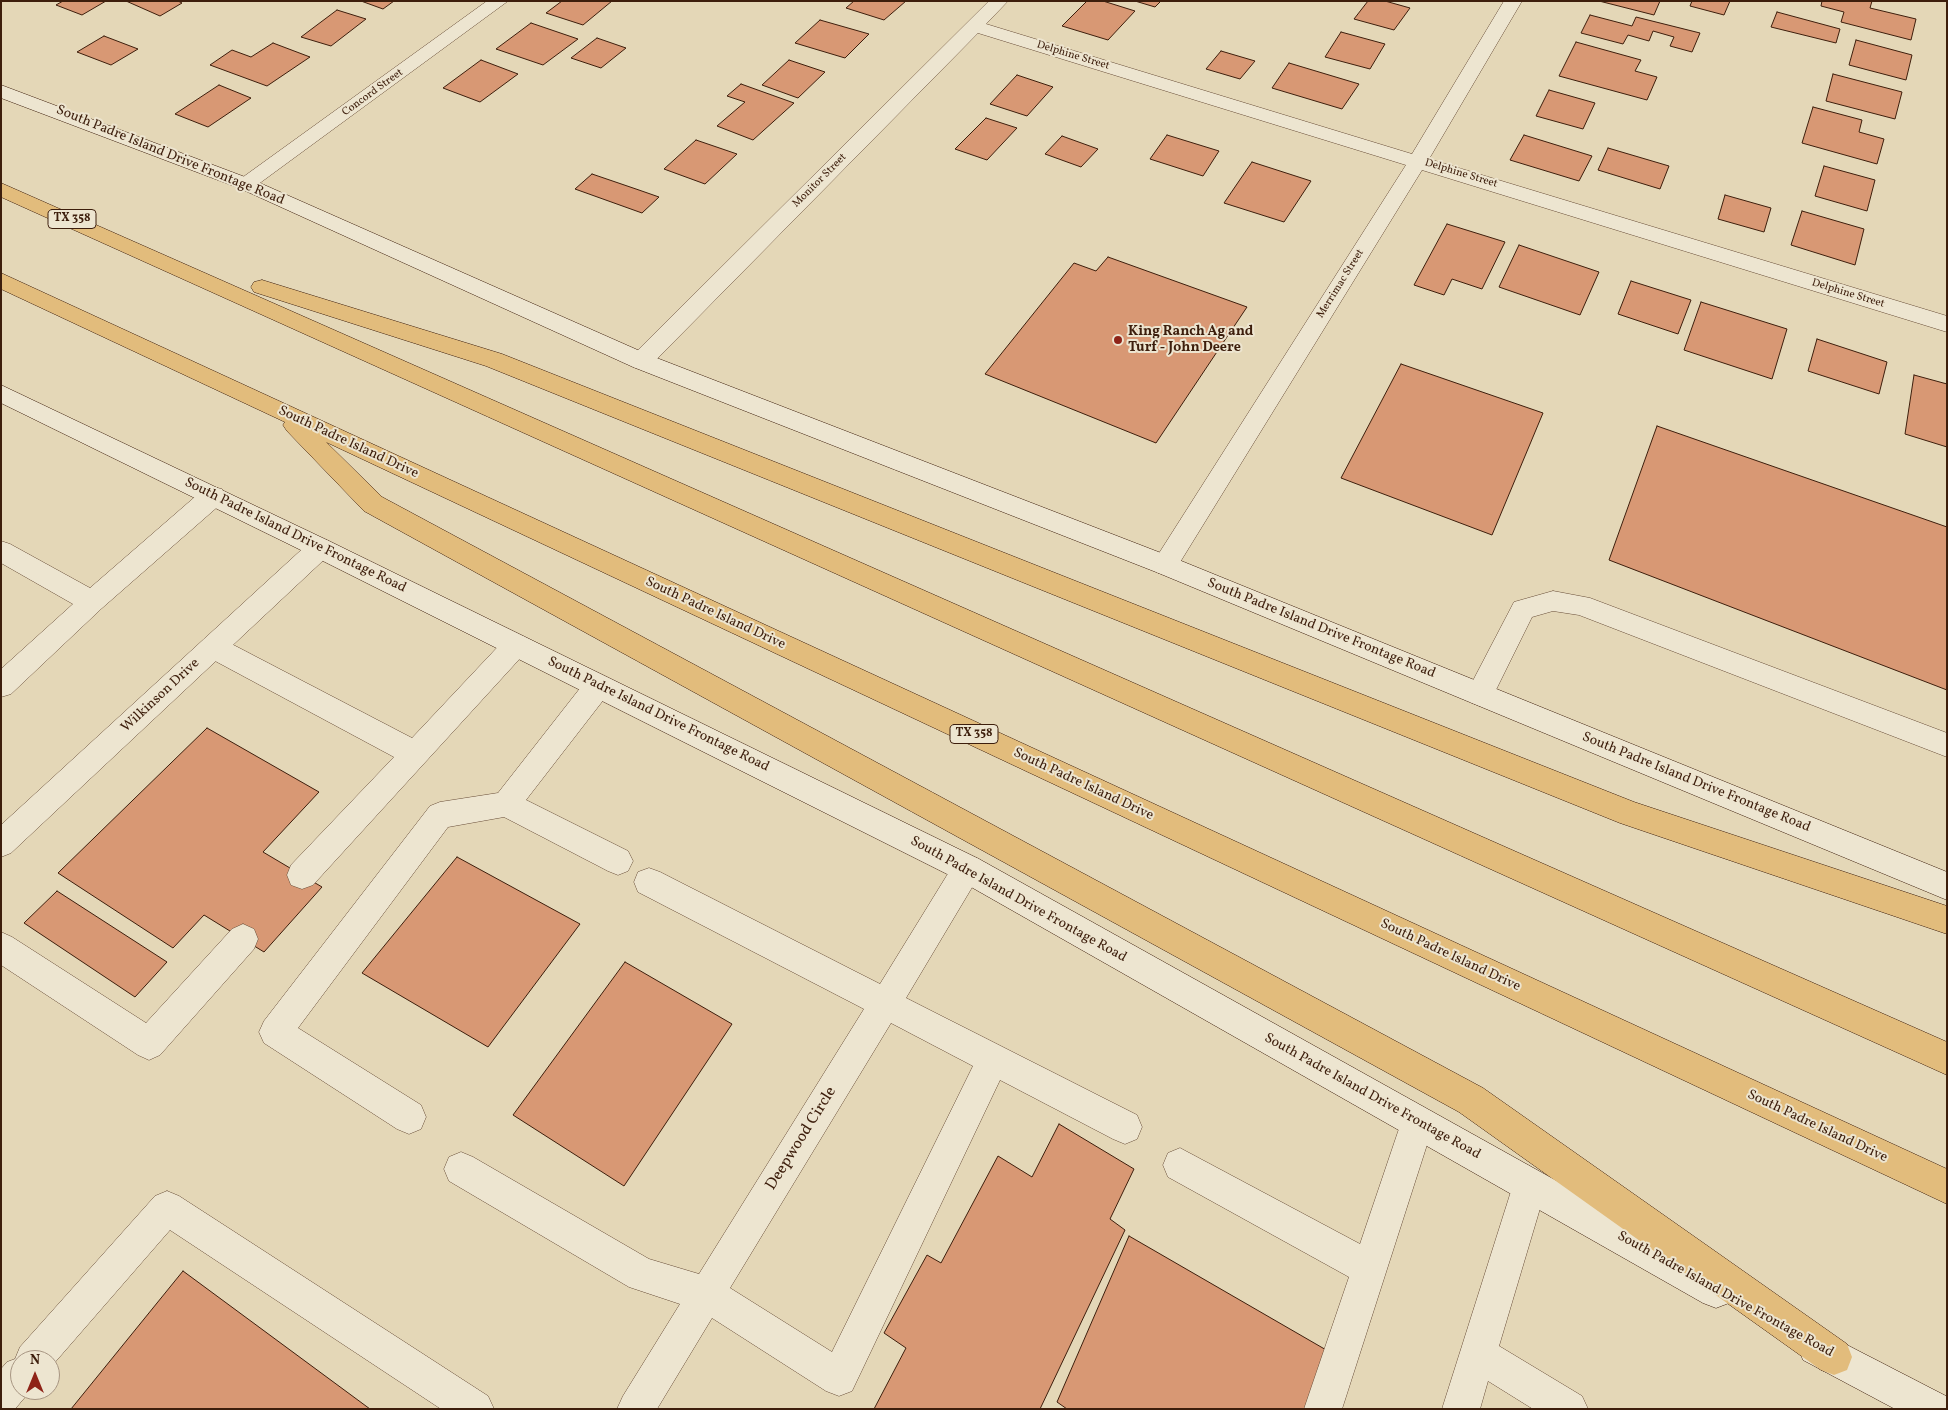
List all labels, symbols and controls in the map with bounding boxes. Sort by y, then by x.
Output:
street label: Delphine Street [1035,39,1111,73]
street label: Concord Street [340,66,406,120]
street label: South Padre Island Drive Frontage Road [53,102,287,210]
street label: Monitor Street [790,151,850,211]
street label: Delphine Street [1423,157,1499,191]
road number: TX 358 [48,210,96,228]
street label: Merrimac Street [1314,247,1368,321]
street label: Delphine Street [1810,277,1886,311]
place label: King Ranch Ag and Turf - John Deere [1128,324,1253,357]
marker: King Ranch Ag and Turf - John Deere [1112,334,1124,346]
street label: South Padre Island Drive [275,403,421,483]
street label: South Padre Island Drive Frontage Road [181,475,409,597]
street label: South Padre Island Drive [642,574,788,654]
street label: South Padre Island Drive Frontage Road [1204,575,1438,683]
street label: South Padre Island Drive Frontage Road [544,654,772,776]
street label: Wilkinson Drive [118,655,204,737]
road number: TX 358 [950,724,998,744]
street label: South Padre Island Drive Frontage Road [1579,729,1813,837]
street label: South Padre Island Drive [1010,745,1156,825]
street label: South Padre Island Drive Frontage Road [907,833,1129,967]
street label: South Padre Island Drive [1377,916,1523,996]
street label: South Padre Island Drive Frontage Road [1261,1030,1483,1164]
street label: Deepwood Circle [762,1084,842,1194]
street label: South Padre Island Drive [1744,1087,1890,1167]
street label: South Padre Island Drive Frontage Road [1614,1228,1836,1362]
north arrow [10,1350,60,1400]
text: N [30,1351,40,1370]

